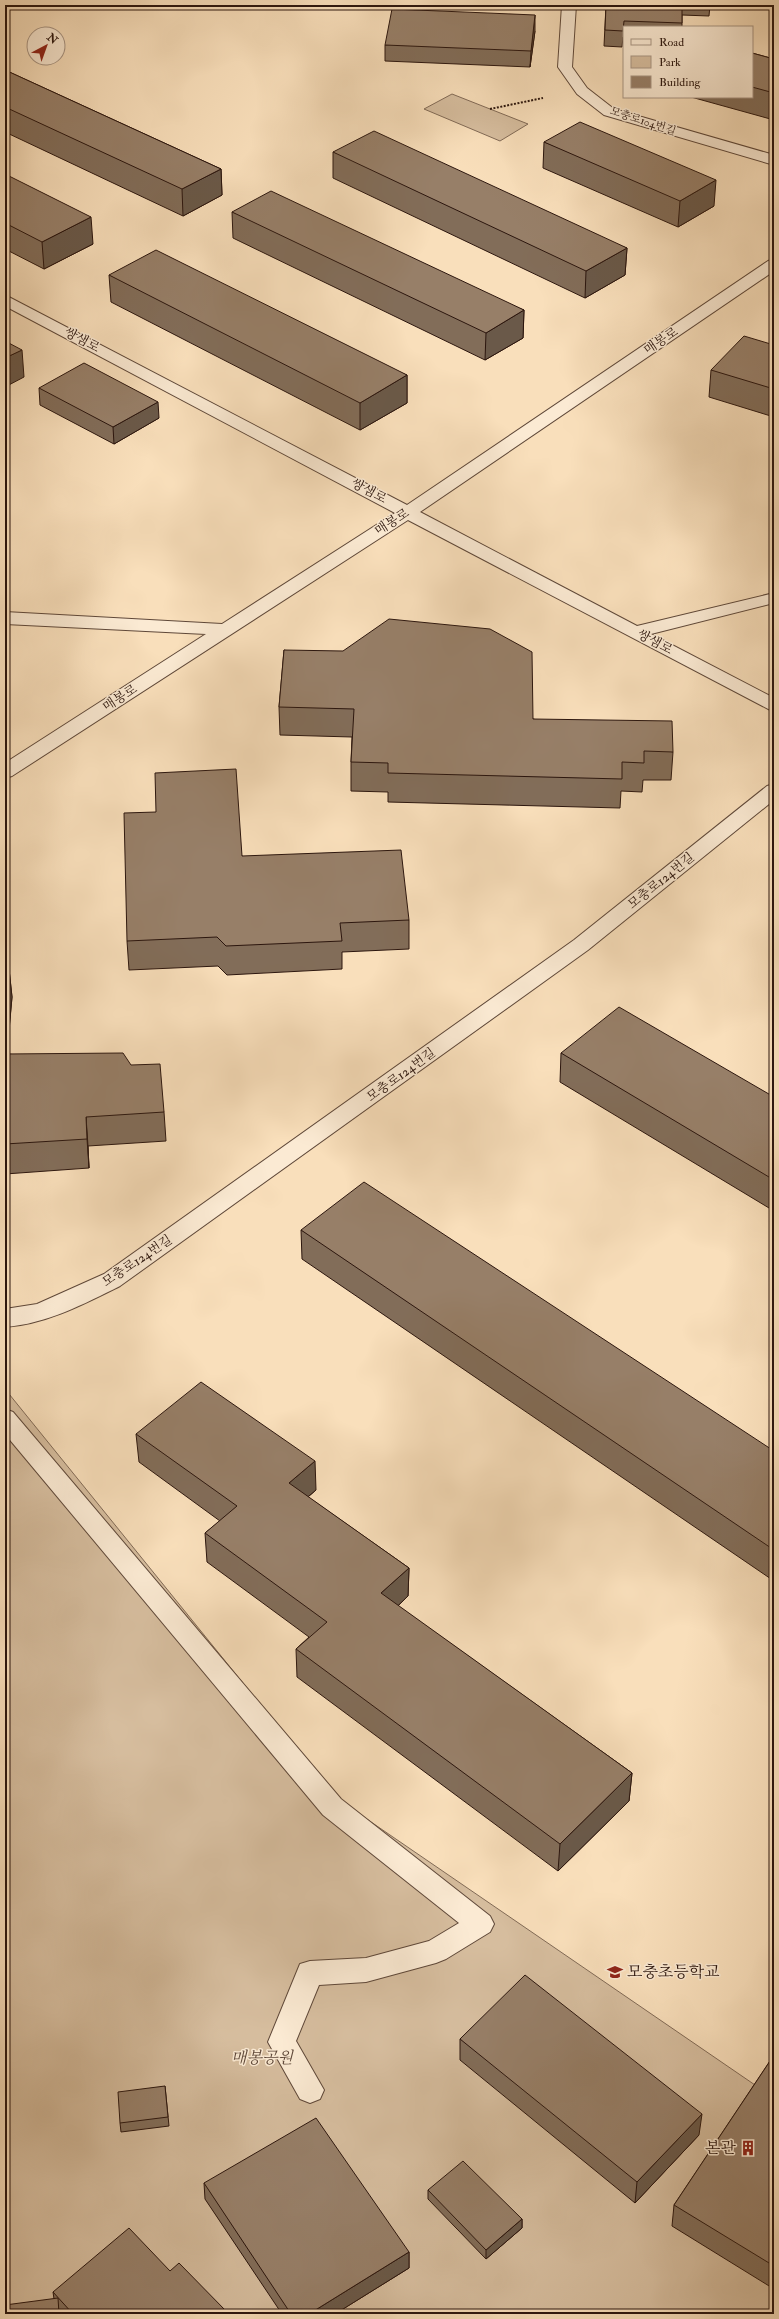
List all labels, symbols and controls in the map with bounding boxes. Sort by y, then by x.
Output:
north arrow [26,26,66,66]
legend [623,26,753,98]
text: N [43,30,61,48]
text: Road [659,35,684,50]
text: Park [659,55,681,70]
text: Building [659,75,702,90]
street label: 모충로104번길 [608,104,678,138]
street label: 쌍샘로 [62,324,103,356]
street label: 매봉로 [641,324,681,358]
street label: 쌍샘로 [349,475,390,507]
street label: 매봉로 [372,505,413,539]
street label: 쌍샘로 [635,626,676,658]
street label: 매봉로 [100,681,141,715]
street label: 모충로124번길 [624,849,698,913]
street label: 모충로124번길 [364,1045,438,1105]
street label: 모충로124번길 [99,1232,175,1290]
place label: 모충초등학교 [627,1962,720,1982]
school or university icon: 모충초등학교 [606,1963,624,1981]
park label: 매봉공원 [231,2048,294,2068]
place label: 본관 [705,2138,737,2158]
building icon: 본관 [739,2139,757,2157]

